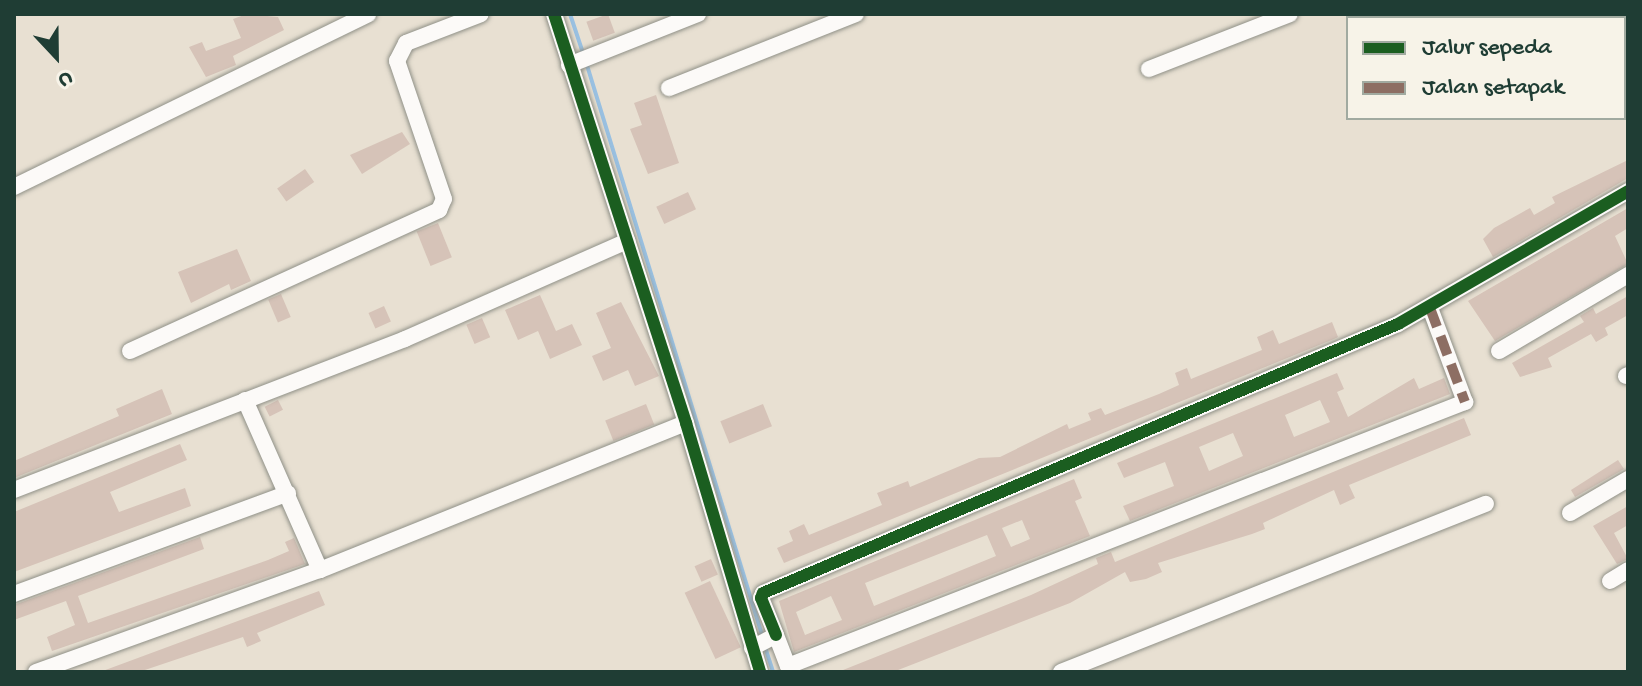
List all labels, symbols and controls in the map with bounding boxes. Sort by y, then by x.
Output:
north arrow [16,16,96,96]
legend [1346,16,1626,120]
text: Jalur sepeda [1422,34,1552,63]
text: U [54,64,76,93]
text: Jalan setapak [1422,74,1564,103]

